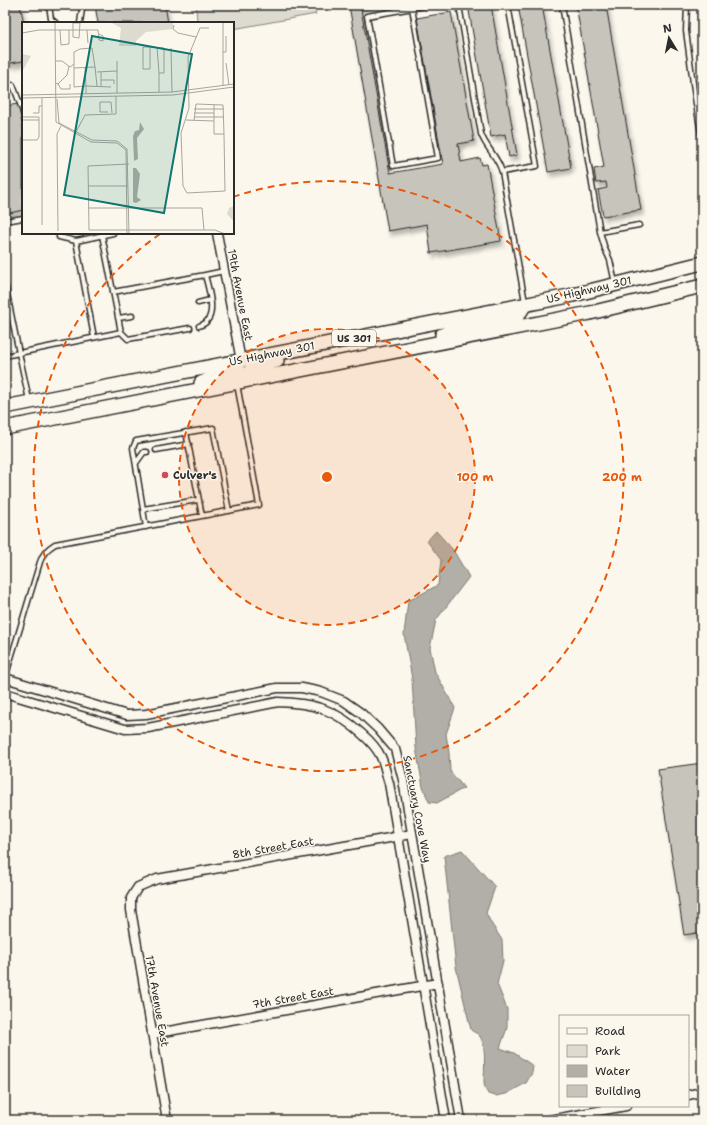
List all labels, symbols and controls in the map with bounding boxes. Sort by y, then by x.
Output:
north arrow [649,18,689,58]
text: N [662,20,673,37]
inset map [22,22,234,234]
street label: 19th Avenue East [224,248,256,342]
street label: US Highway 301 [545,273,633,307]
road number: US 301 [332,330,376,346]
street label: US Highway 301 [228,338,316,370]
place label: Culver's [173,468,217,483]
text: 100 m [457,469,494,485]
text: 200 m [602,469,642,485]
marker: Culver's [160,470,170,480]
centre of rings [320,470,334,484]
street label: Sanctuary Cove Way [399,754,435,864]
street label: 8th Street East [231,833,315,863]
street label: 17th Avenue East [142,954,172,1048]
street label: 7th Street East [251,983,335,1013]
legend [559,1015,689,1107]
text: Road [595,1023,626,1039]
text: Park [595,1043,621,1059]
text: Water [595,1063,631,1079]
text: Building [595,1083,641,1099]

